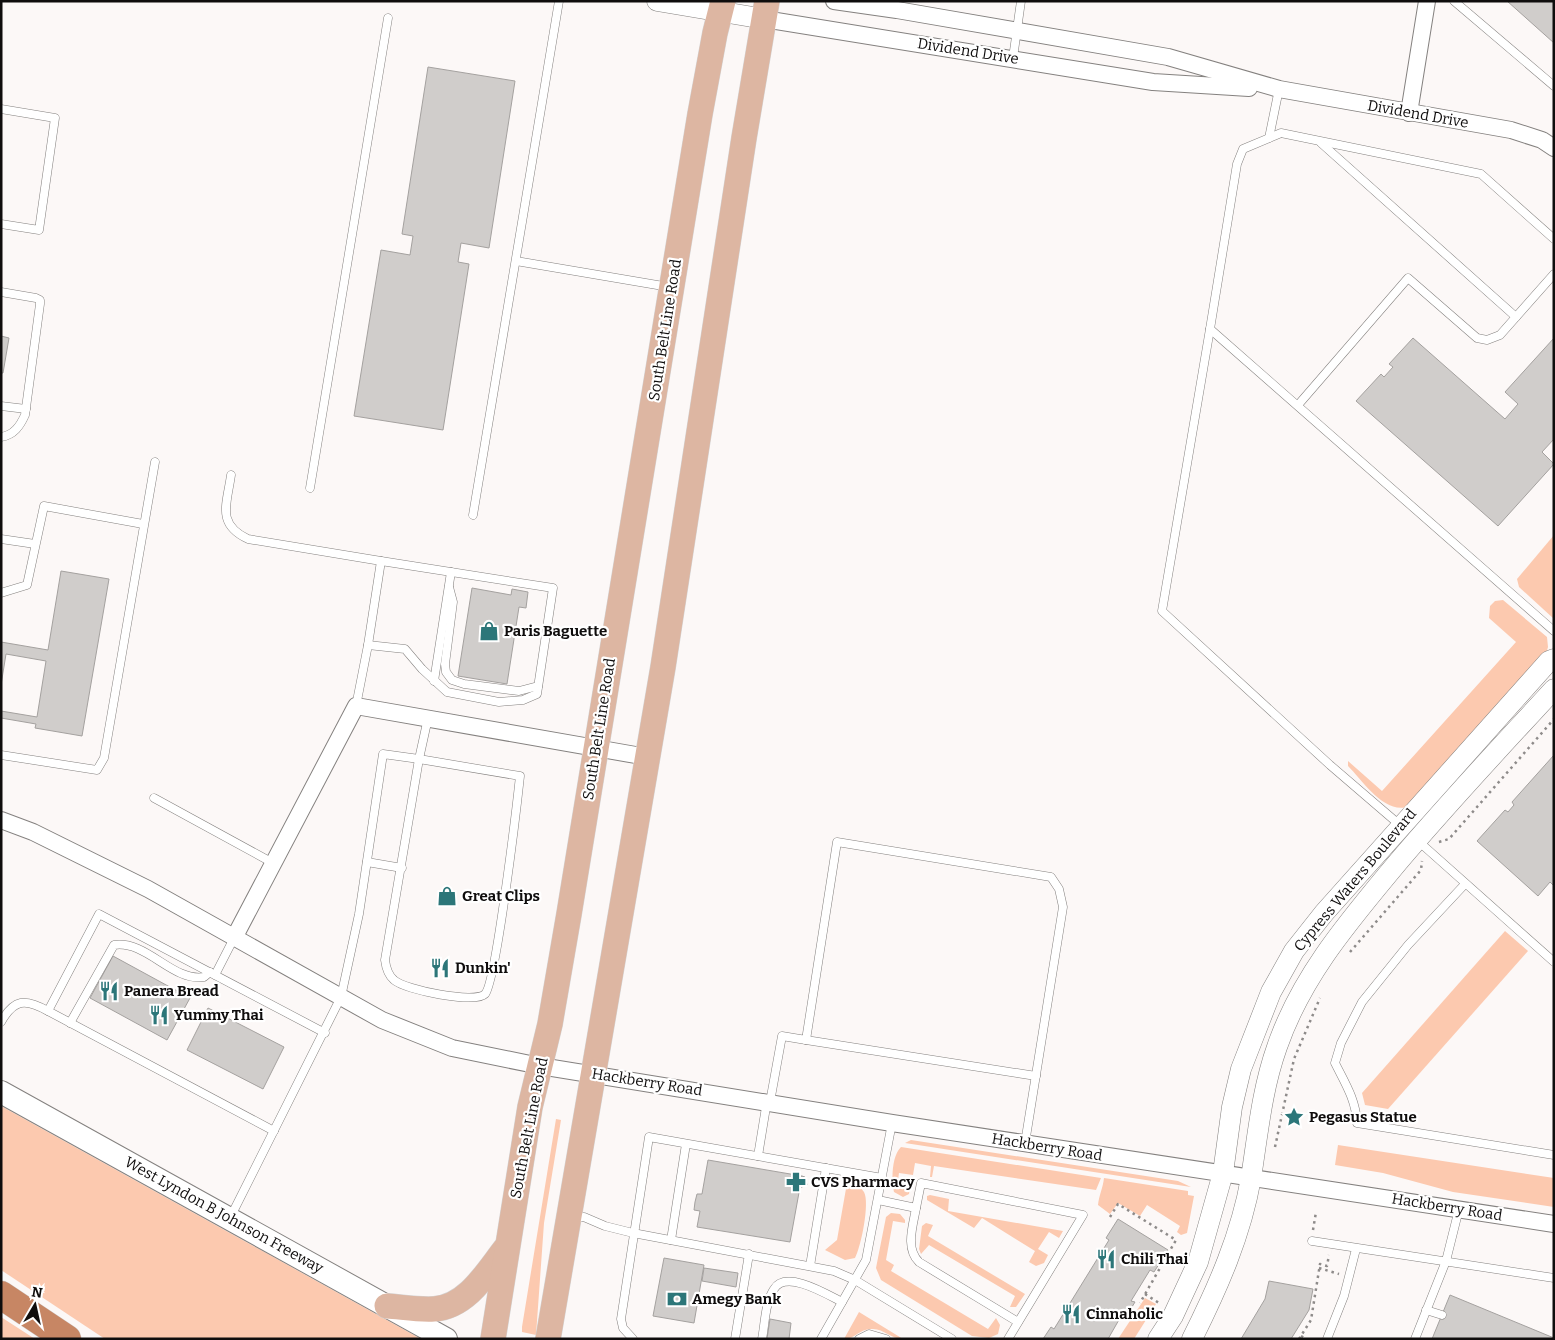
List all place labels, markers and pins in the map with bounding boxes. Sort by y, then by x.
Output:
shop icon: Paris Baguette [478,620,500,642]
place label: Paris Baguette [504,622,607,640]
shop icon: Great Clips [436,885,458,907]
place label: Great Clips [462,887,540,905]
restaurant icon: Dunkin' [429,957,451,979]
place label: Dunkin' [455,959,511,977]
restaurant icon: Panera Bread [98,980,120,1002]
place label: Panera Bread [124,982,219,1000]
restaurant icon: Yummy Thai [148,1004,170,1026]
place label: Yummy Thai [174,1006,264,1024]
place icon: Pegasus Statue [1283,1106,1305,1128]
place label: Pegasus Statue [1309,1108,1417,1126]
pharmacy icon: CVS Pharmacy [785,1171,807,1193]
place label: CVS Pharmacy [811,1173,915,1191]
restaurant icon: Chili Thai [1095,1248,1117,1270]
place label: Chili Thai [1121,1250,1189,1268]
bank icon: Amegy Bank [666,1288,688,1310]
place label: Amegy Bank [692,1290,781,1308]
restaurant icon: Cinnaholic [1060,1303,1082,1325]
place label: Cinnaholic [1086,1305,1163,1323]

